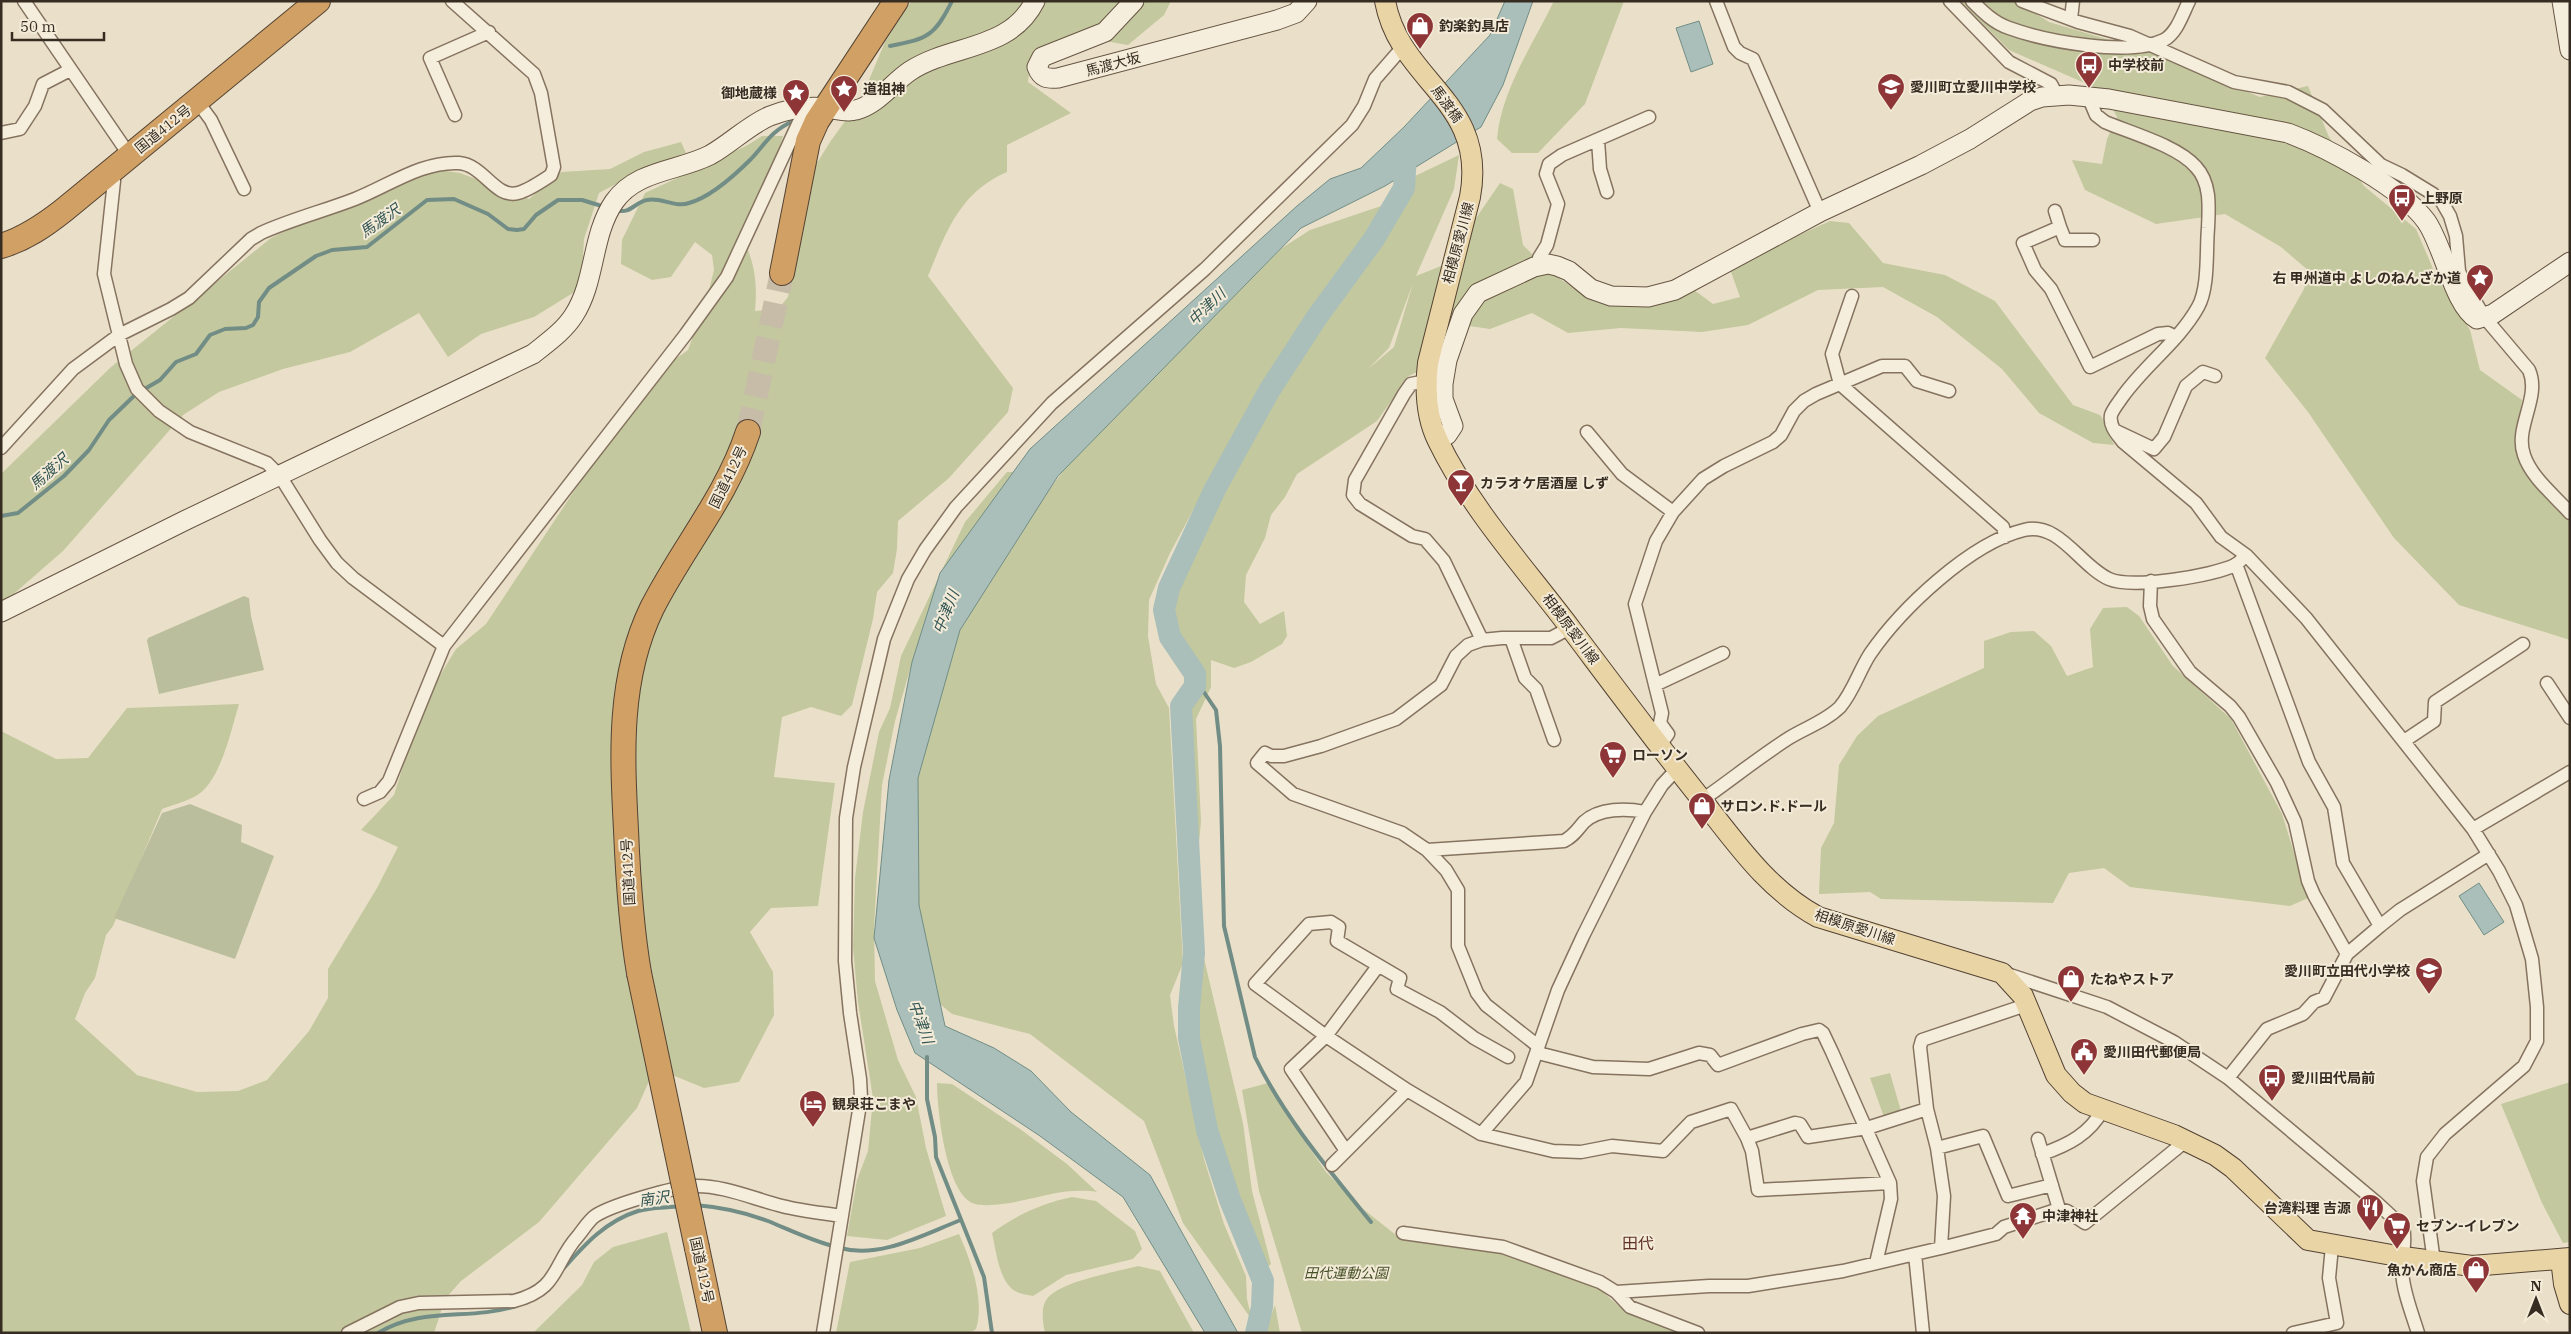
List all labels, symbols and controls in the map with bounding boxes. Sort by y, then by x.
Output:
scale bar [12,10,105,42]
shop icon: 釣楽釣具店 [1405,11,1435,50]
text: 50 m [20,17,56,36]
place label: 釣楽釣具店 [1439,17,1509,35]
street label: 馬渡大坂 [1084,48,1142,80]
bus stop icon: 中学校前 [2074,50,2104,89]
place label: 中学校前 [2108,56,2164,74]
school or university icon: 愛川町立愛川中学校 [1876,72,1906,111]
place icon: 道祖神 [829,74,859,113]
place icon: 御地蔵様 [781,78,811,117]
place label: 愛川町立愛川中学校 [1910,78,2036,96]
place label: 道祖神 [863,80,905,98]
street label: 馬渡橋 [1427,82,1467,126]
place label: 御地蔵様 [721,84,777,102]
street label: 国道412号 [131,101,195,157]
bus stop icon: 上野原 [2387,183,2417,222]
place label: 上野原 [2421,189,2463,207]
water label: 馬渡沢 [356,199,405,241]
street label: 相模原愛川線 [1438,200,1478,286]
place icon: 右 甲州道中 よしのねんざか道 [2465,263,2495,302]
place label: 右 甲州道中 よしのねんざか道 [2273,269,2461,287]
water label: 中津川 [1184,283,1231,329]
street label: 国道412号 [705,443,751,511]
water label: 馬渡沢 [25,448,73,494]
bar icon: カラオケ居酒屋 しず [1446,468,1476,507]
place label: カラオケ居酒屋 しず [1480,474,1609,492]
water label: 中津川 [928,586,964,636]
street label: 相模原愛川線 [1539,590,1603,668]
supermarket icon: ローソン [1598,740,1628,779]
place label: ローソン [1632,746,1688,764]
shop icon: サロン.ド.ドール [1687,791,1717,830]
place label: サロン.ド.ドール [1721,797,1827,815]
street label: 国道412号 [617,838,639,906]
street label: 相模原愛川線 [1812,905,1898,949]
school or university icon: 愛川町立田代小学校 [2414,956,2444,995]
place label: 愛川町立田代小学校 [2284,962,2410,980]
shop icon: たねやストア [2056,964,2086,1003]
place label: たねやストア [2090,970,2174,988]
water label: 中津川 [905,997,939,1048]
public building icon: 愛川田代郵便局 [2069,1037,2099,1076]
place label: 愛川田代郵便局 [2103,1043,2201,1061]
bus stop icon: 愛川田代局前 [2257,1063,2287,1102]
place label: 愛川田代局前 [2291,1069,2375,1087]
hotel icon: 観泉荘こまや [798,1089,828,1128]
place label: 観泉荘こまや [832,1095,916,1113]
water label: 南沢 [638,1187,672,1210]
restaurant icon: 台湾料理 吉源 [2355,1193,2385,1232]
place label: 台湾料理 吉源 [2264,1199,2351,1217]
temple icon: 中津神社 [2008,1201,2038,1240]
place label: 中津神社 [2042,1207,2098,1225]
supermarket icon: セブン-イレブン [2382,1211,2412,1250]
place label: セブン-イレブン [2416,1217,2520,1235]
district label: 田代 [1622,1233,1654,1253]
street label: 国道412号 [686,1235,718,1305]
shop icon: 魚かん商店 [2461,1255,2491,1294]
place label: 魚かん商店 [2387,1261,2457,1279]
park label: 田代運動公園 [1304,1264,1390,1282]
north arrow [2511,1274,2561,1324]
text: N [2530,1277,2542,1295]

